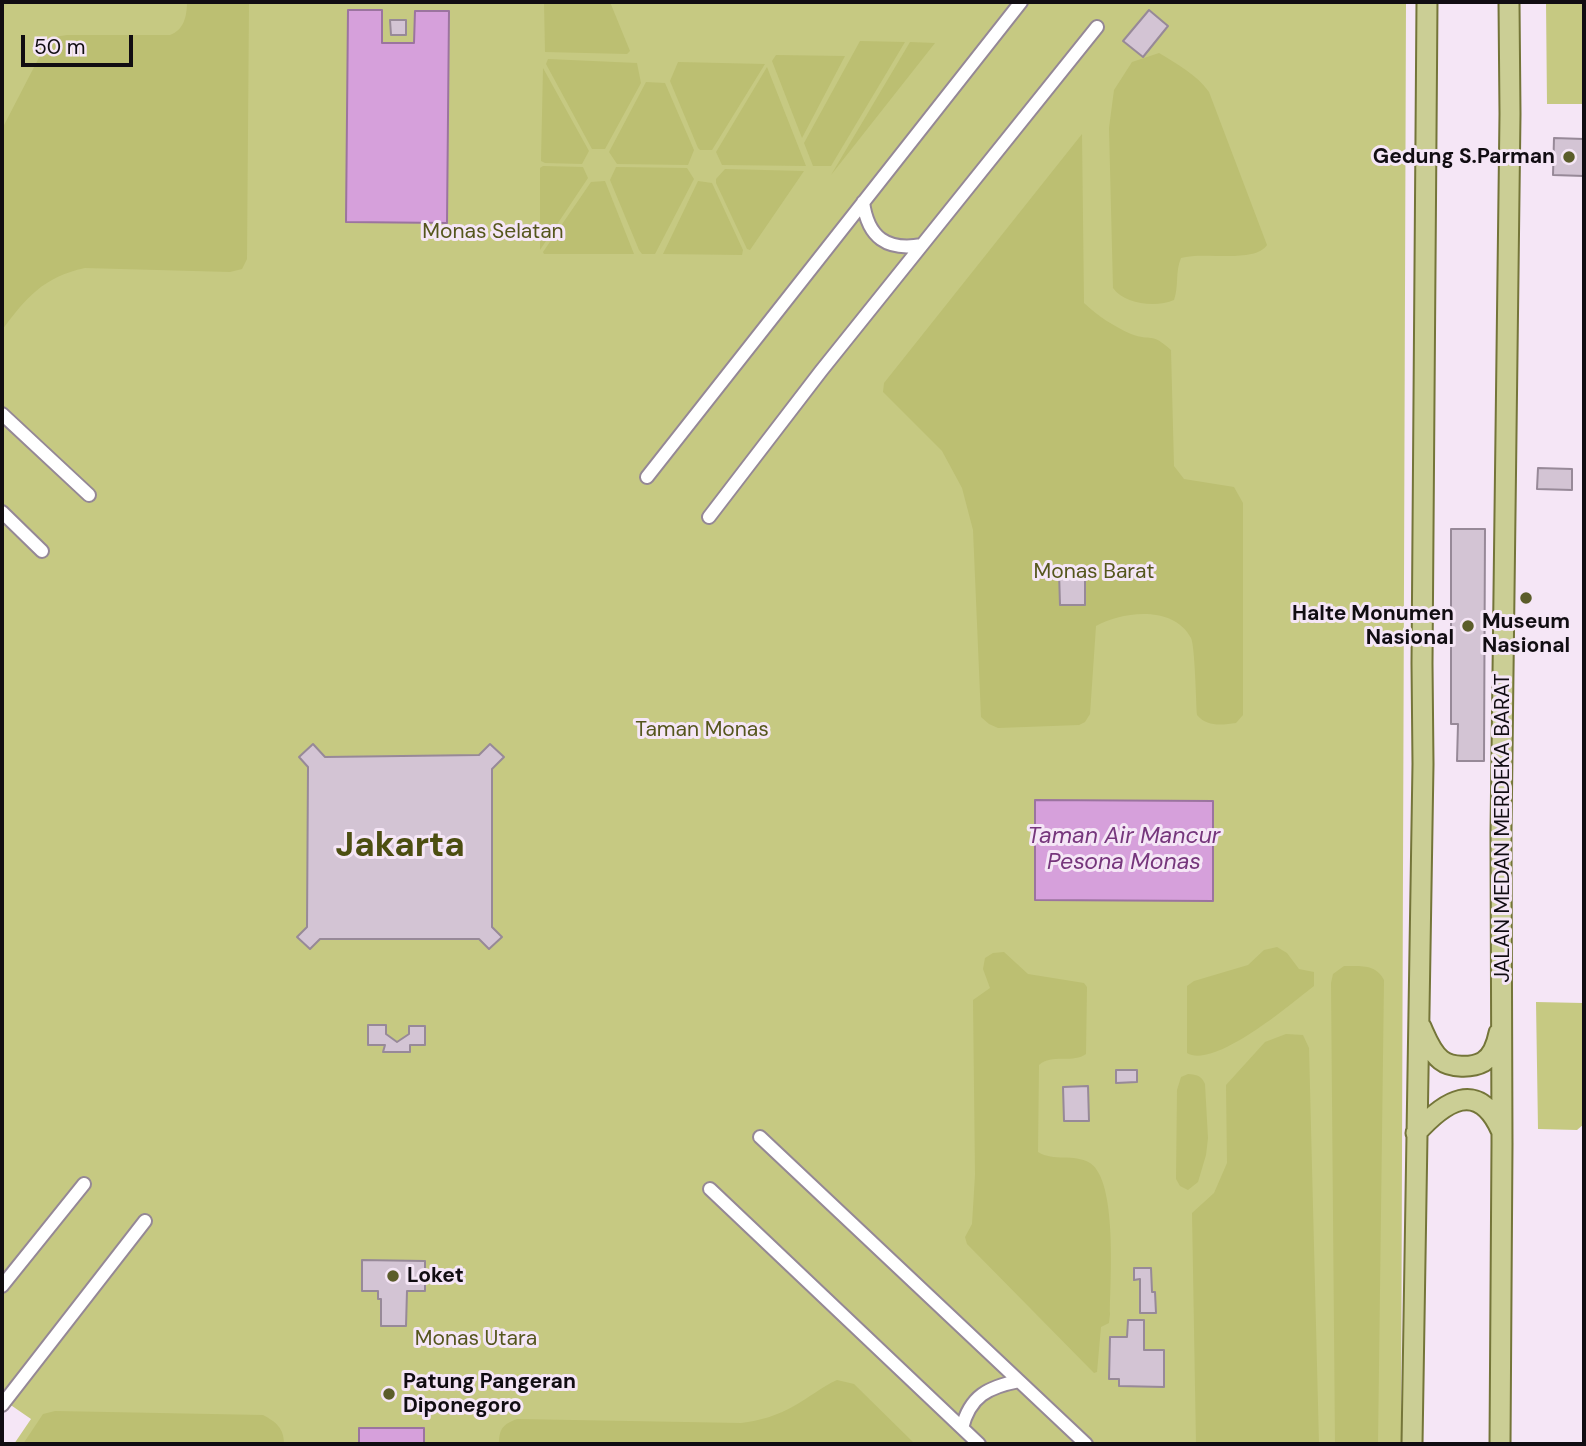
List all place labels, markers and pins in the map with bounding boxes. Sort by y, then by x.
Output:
place label: Gedung S.Parman [1373,144,1555,170]
marker: Gedung S.Parman [1561,149,1577,165]
marker: Museum Nasional [1518,590,1534,606]
place label: Halte Monumen Nasional [1292,601,1454,651]
place label: Museum Nasional [1482,609,1570,659]
marker: Halte Monumen Nasional [1460,618,1476,634]
place label: Loket [407,1263,464,1289]
marker: Loket [385,1268,401,1284]
place label: Patung Pangeran Diponegoro [403,1369,576,1419]
marker: Patung Pangeran Diponegoro [381,1386,397,1402]

